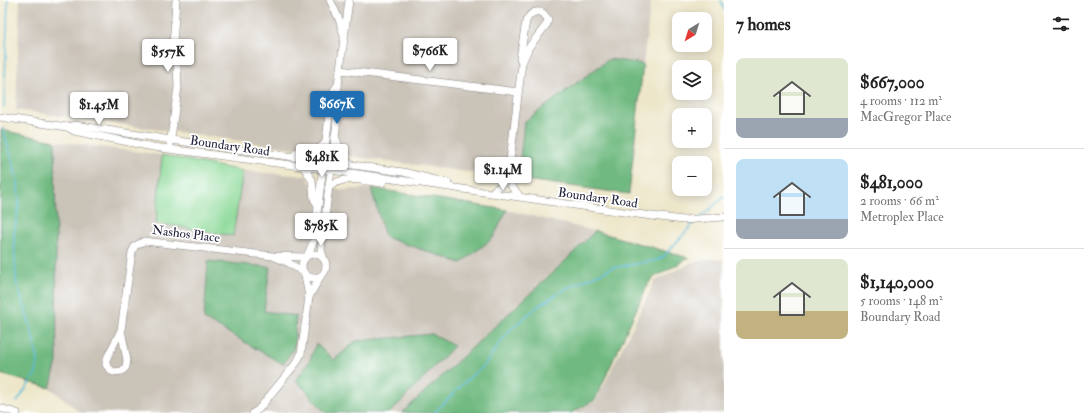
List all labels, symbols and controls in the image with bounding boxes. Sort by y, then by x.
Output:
north arrow [672,12,712,52]
map controls [672,12,712,196]
icon: filters [1050,13,1072,35]
text: 7 homes [736,14,791,35]
pin: $766K [402,38,458,72]
pin: $557K [140,39,196,73]
text: $766K [412,43,448,59]
text: $557K [151,44,185,60]
button: layers [672,60,712,100]
text: $667,000 [860,72,924,93]
icon: home [768,74,816,122]
pin: $667K [309,91,365,125]
pin: $1.45M [66,92,132,126]
text: 4 rooms · 112 m² [860,93,942,109]
text: $667K [319,96,355,112]
text: $1.45M [79,97,119,113]
button: + [672,108,712,148]
text: MacGregor Place [860,109,951,125]
street label: Boundary Road [189,132,271,161]
pin: $481K [294,144,350,178]
text: $481K [305,149,339,165]
button: − [672,156,712,196]
pin: $1.14M [470,157,536,191]
text: $1.14M [484,162,522,178]
text: $481,000 [860,172,923,193]
icon: home [768,175,816,223]
street label: Boundary Road [557,184,639,213]
text: 2 rooms · 66 m² [860,193,939,209]
text: Metroplex Place [860,209,944,225]
pin: $785K [293,213,349,247]
text: $785K [304,218,338,234]
street label: Nashos Place [151,222,221,246]
text: $1,140,000 [860,272,934,293]
icon: home [768,275,816,323]
text: 5 rooms · 148 m² [860,293,943,309]
text: Boundary Road [860,309,940,325]

